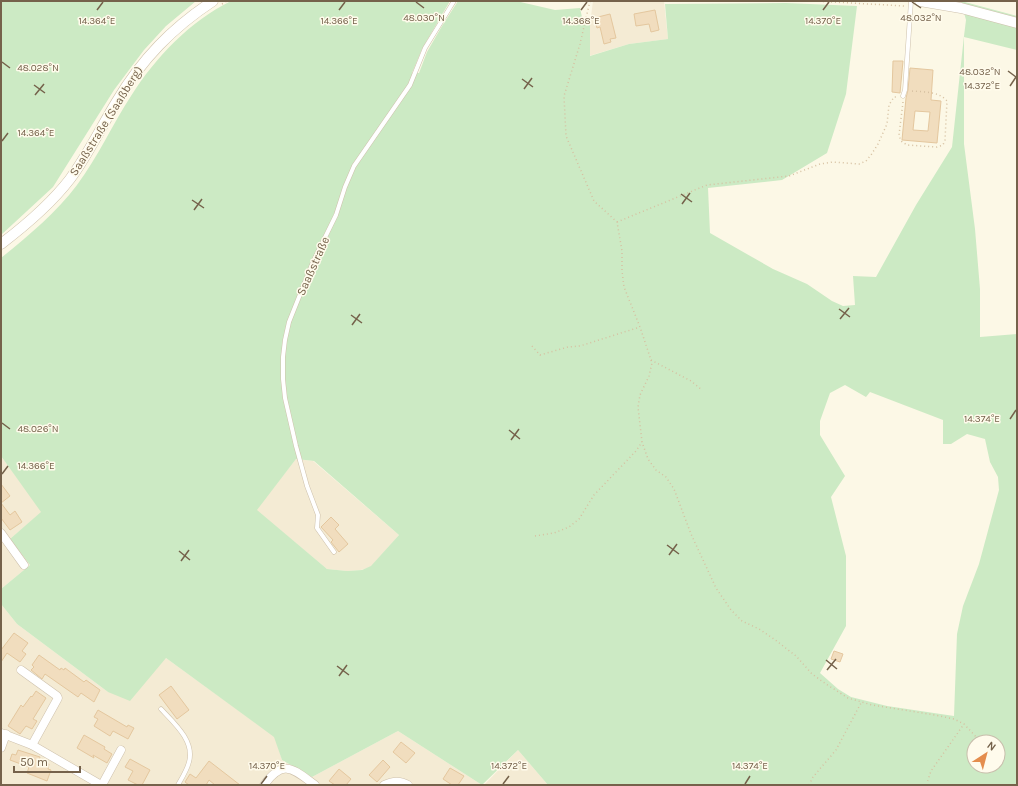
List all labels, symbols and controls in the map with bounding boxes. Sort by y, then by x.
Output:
text: 48.030°N [403,12,445,24]
text: 48.032°N [900,12,942,24]
text: 14.364°E [79,15,115,27]
text: 14.366°E [320,15,358,27]
text: 14.368°E [562,15,600,27]
text: 14.370°E [805,15,841,27]
text: 48.028°N [17,62,59,74]
street label: Saaßstraße (Saaßberg) [67,64,145,178]
text: 48.032°N [959,66,1001,78]
text: 14.372°E [964,80,1000,92]
text: 14.364°E [18,127,54,139]
street label: Saaßstraße [294,234,332,298]
text: 14.374°E [964,413,1000,425]
text: 48.026°N [17,423,59,435]
text: 14.366°E [17,460,55,472]
north arrow [966,734,1006,774]
text: N [985,739,999,754]
scale bar [14,748,80,774]
text: 50 m [20,755,48,769]
text: 14.370°E [249,760,285,772]
text: 14.372°E [491,760,527,772]
text: 14.374°E [732,760,768,772]

